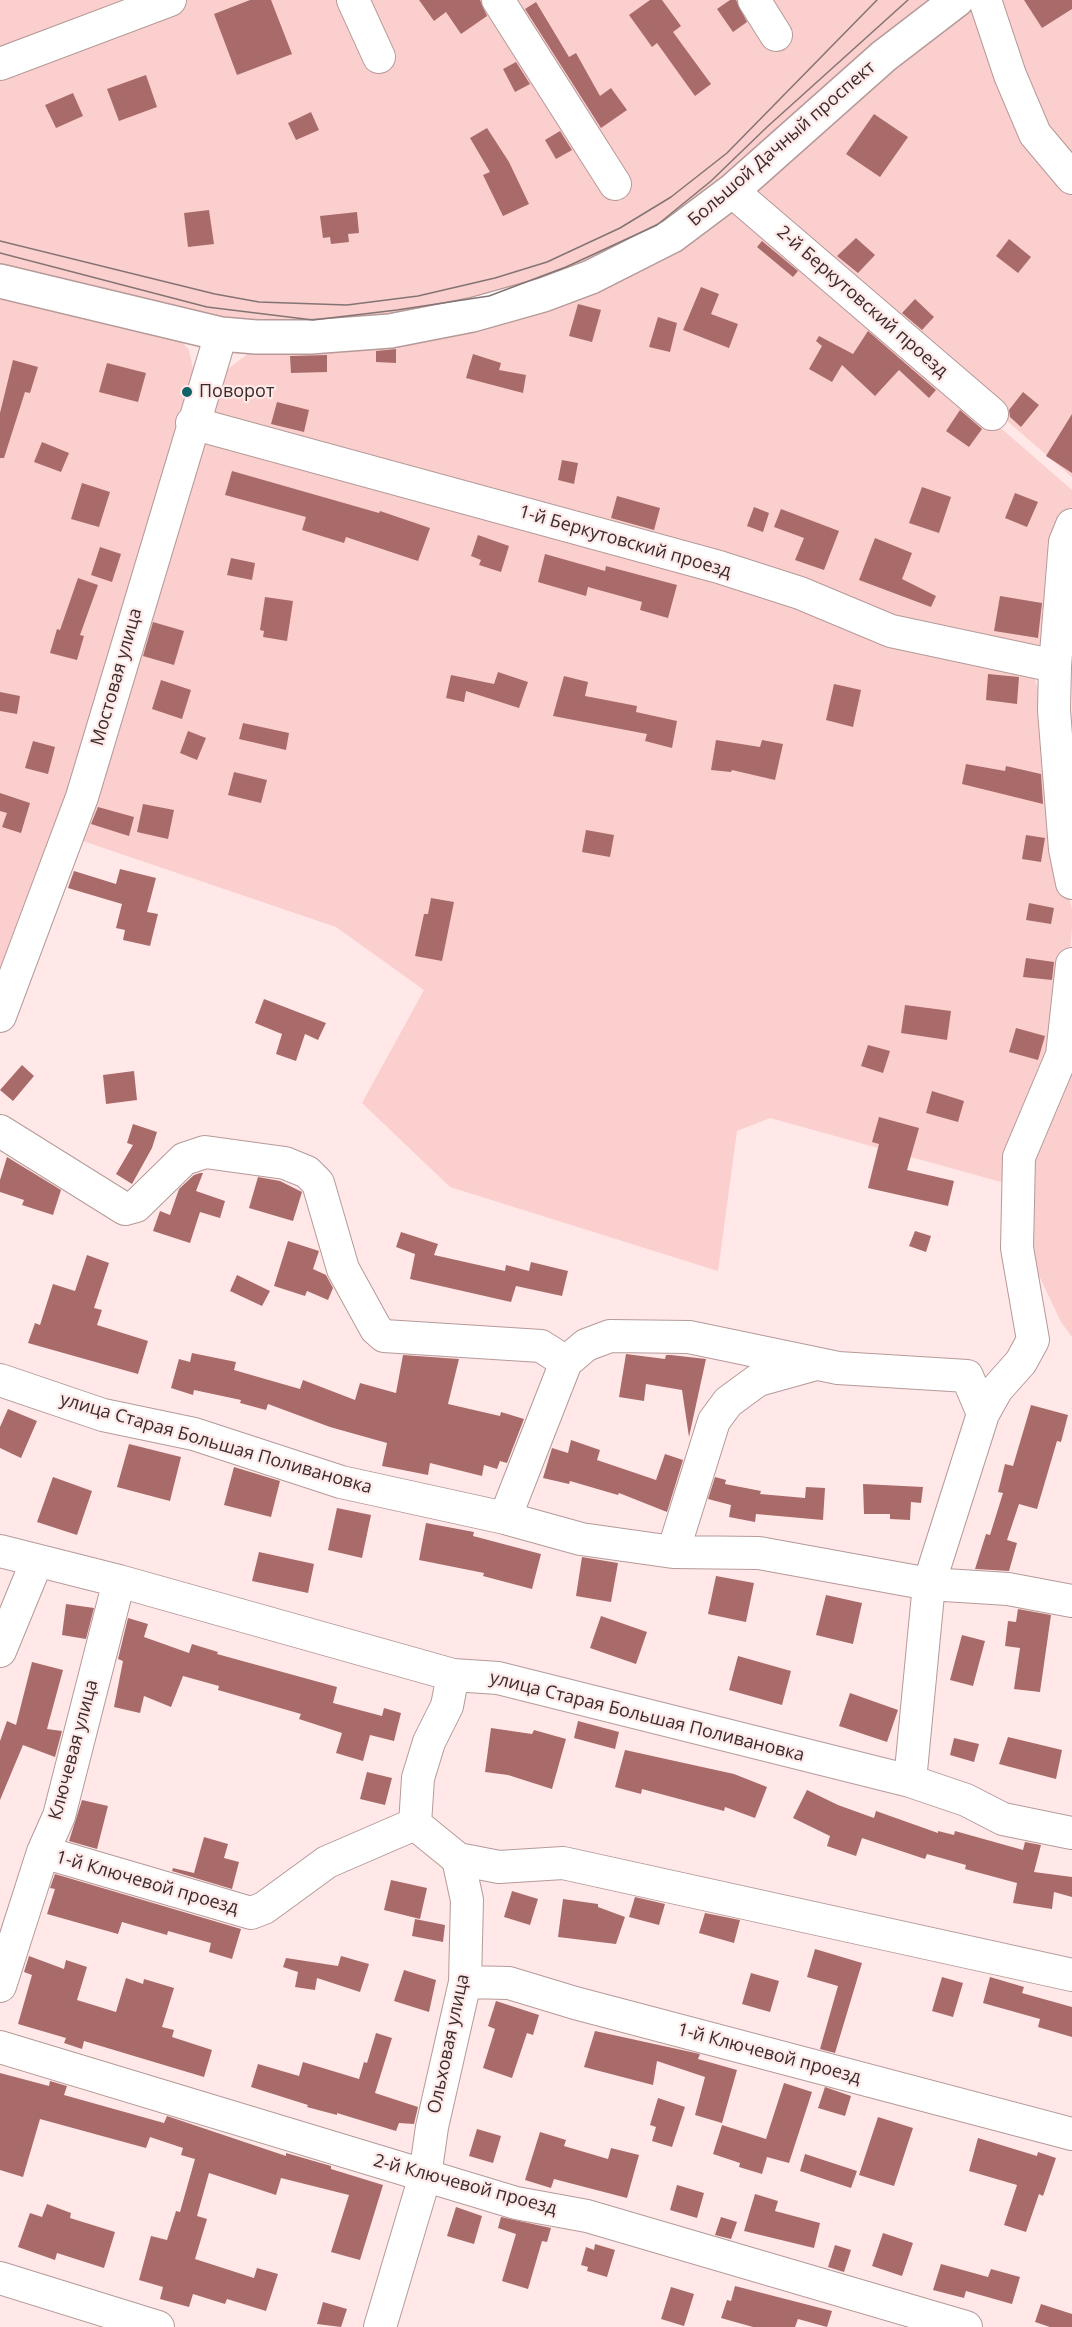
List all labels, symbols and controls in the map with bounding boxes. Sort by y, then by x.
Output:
street label: Большой Дачный проспект [684,57,880,231]
street label: 2-й Беркутовский проезд [772,222,952,382]
place label: Поворот [199,381,274,403]
marker: Поворот [180,385,194,399]
street label: 1-й Беркутовский проезд [516,501,734,583]
street label: Мостовая улица [87,606,147,748]
street label: улица Старая Большая Поливановка [58,1389,374,1499]
street label: улица Старая Большая Поливановка [487,1667,807,1767]
street label: Ключевая улица [45,1678,103,1822]
street label: 1-й Ключевой проезд [53,1847,241,1919]
street label: Ольховая улица [424,1972,474,2116]
street label: 1-й Ключевой проезд [675,2019,863,2089]
street label: 2-й Ключевой проезд [371,2150,559,2220]

